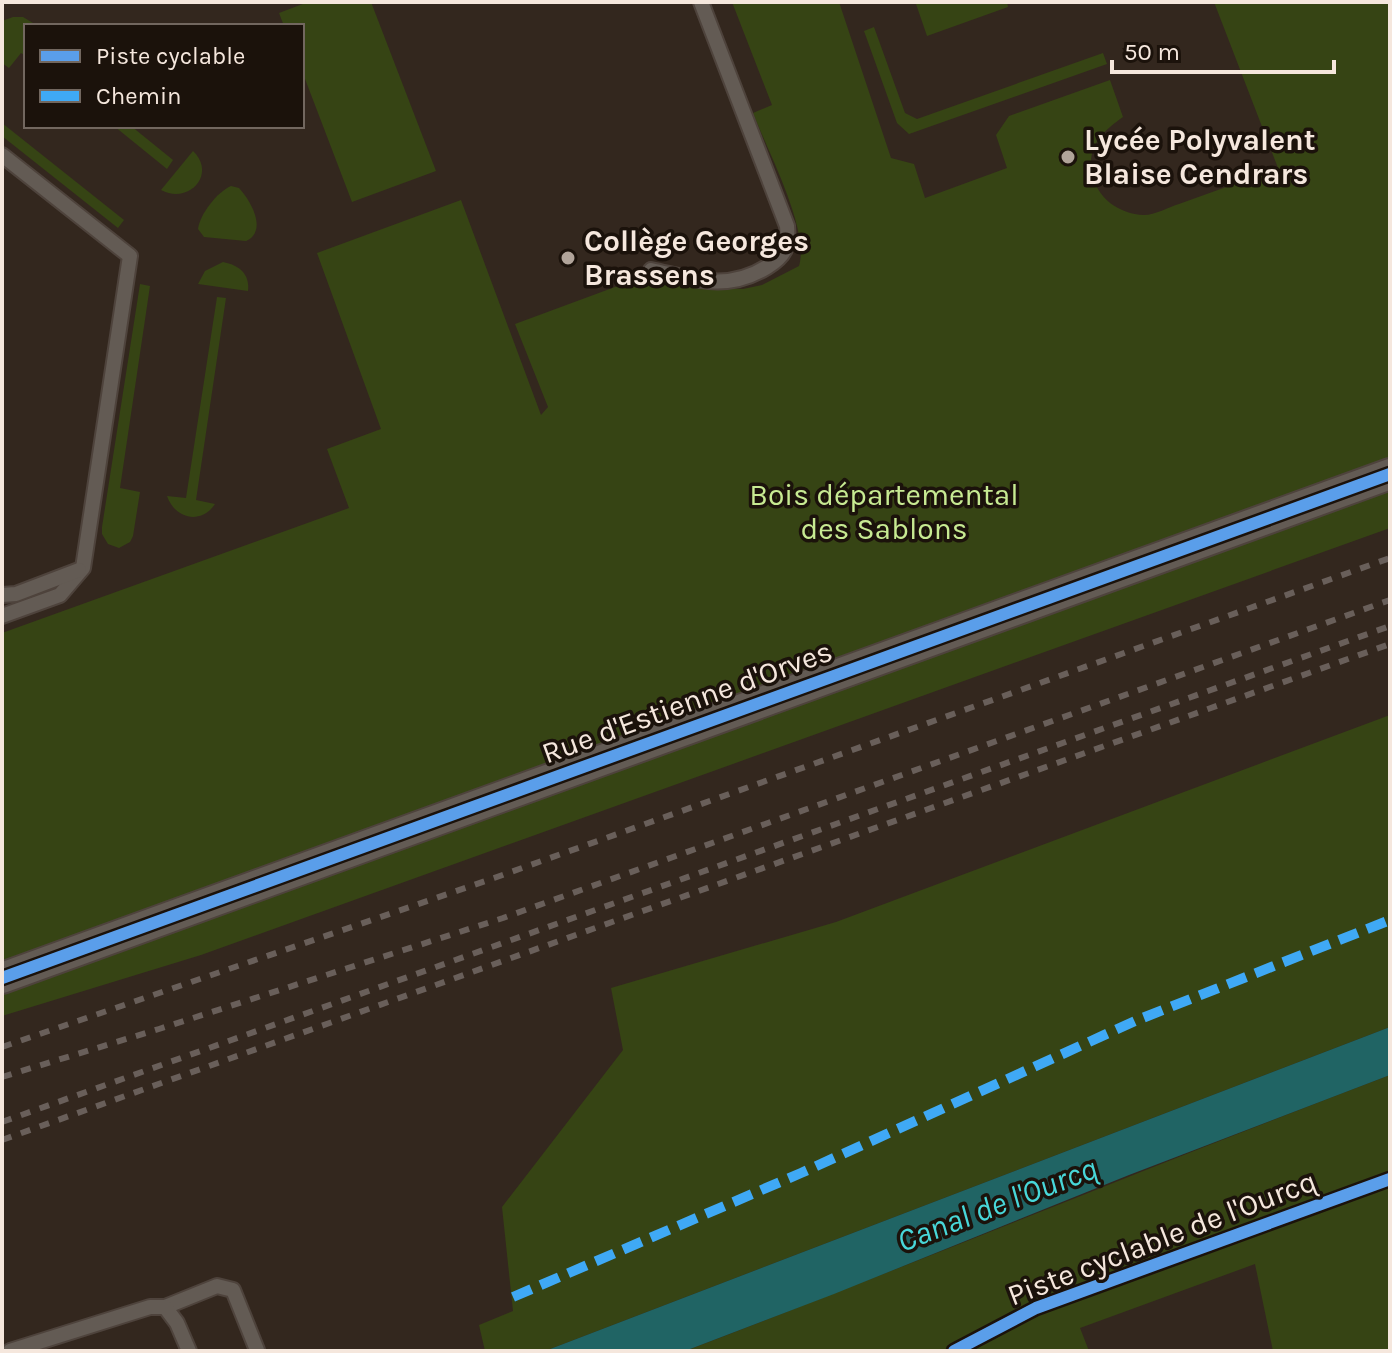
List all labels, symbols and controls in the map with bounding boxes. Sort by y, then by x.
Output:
legend [24,24,304,128]
scale bar [1112,24,1334,74]
text: 50 m [1124,38,1180,66]
text: Piste cyclable [96,42,245,70]
text: Chemin [96,82,182,110]
place label: Lycée Polyvalent Blaise Cendrars [1084,122,1316,192]
marker: Lycée Polyvalent Blaise Cendrars [1059,148,1077,166]
place label: Collège Georges Brassens [584,223,809,293]
marker: Collège Georges Brassens [559,249,577,267]
park label: Bois départemental des Sablons [749,477,1019,547]
street label: Rue d'Estienne d'Orves [537,633,837,771]
water label: Canal de l'Ourcq [892,1149,1103,1260]
street label: Piste cyclable de l'Ourcq [1003,1162,1321,1314]

